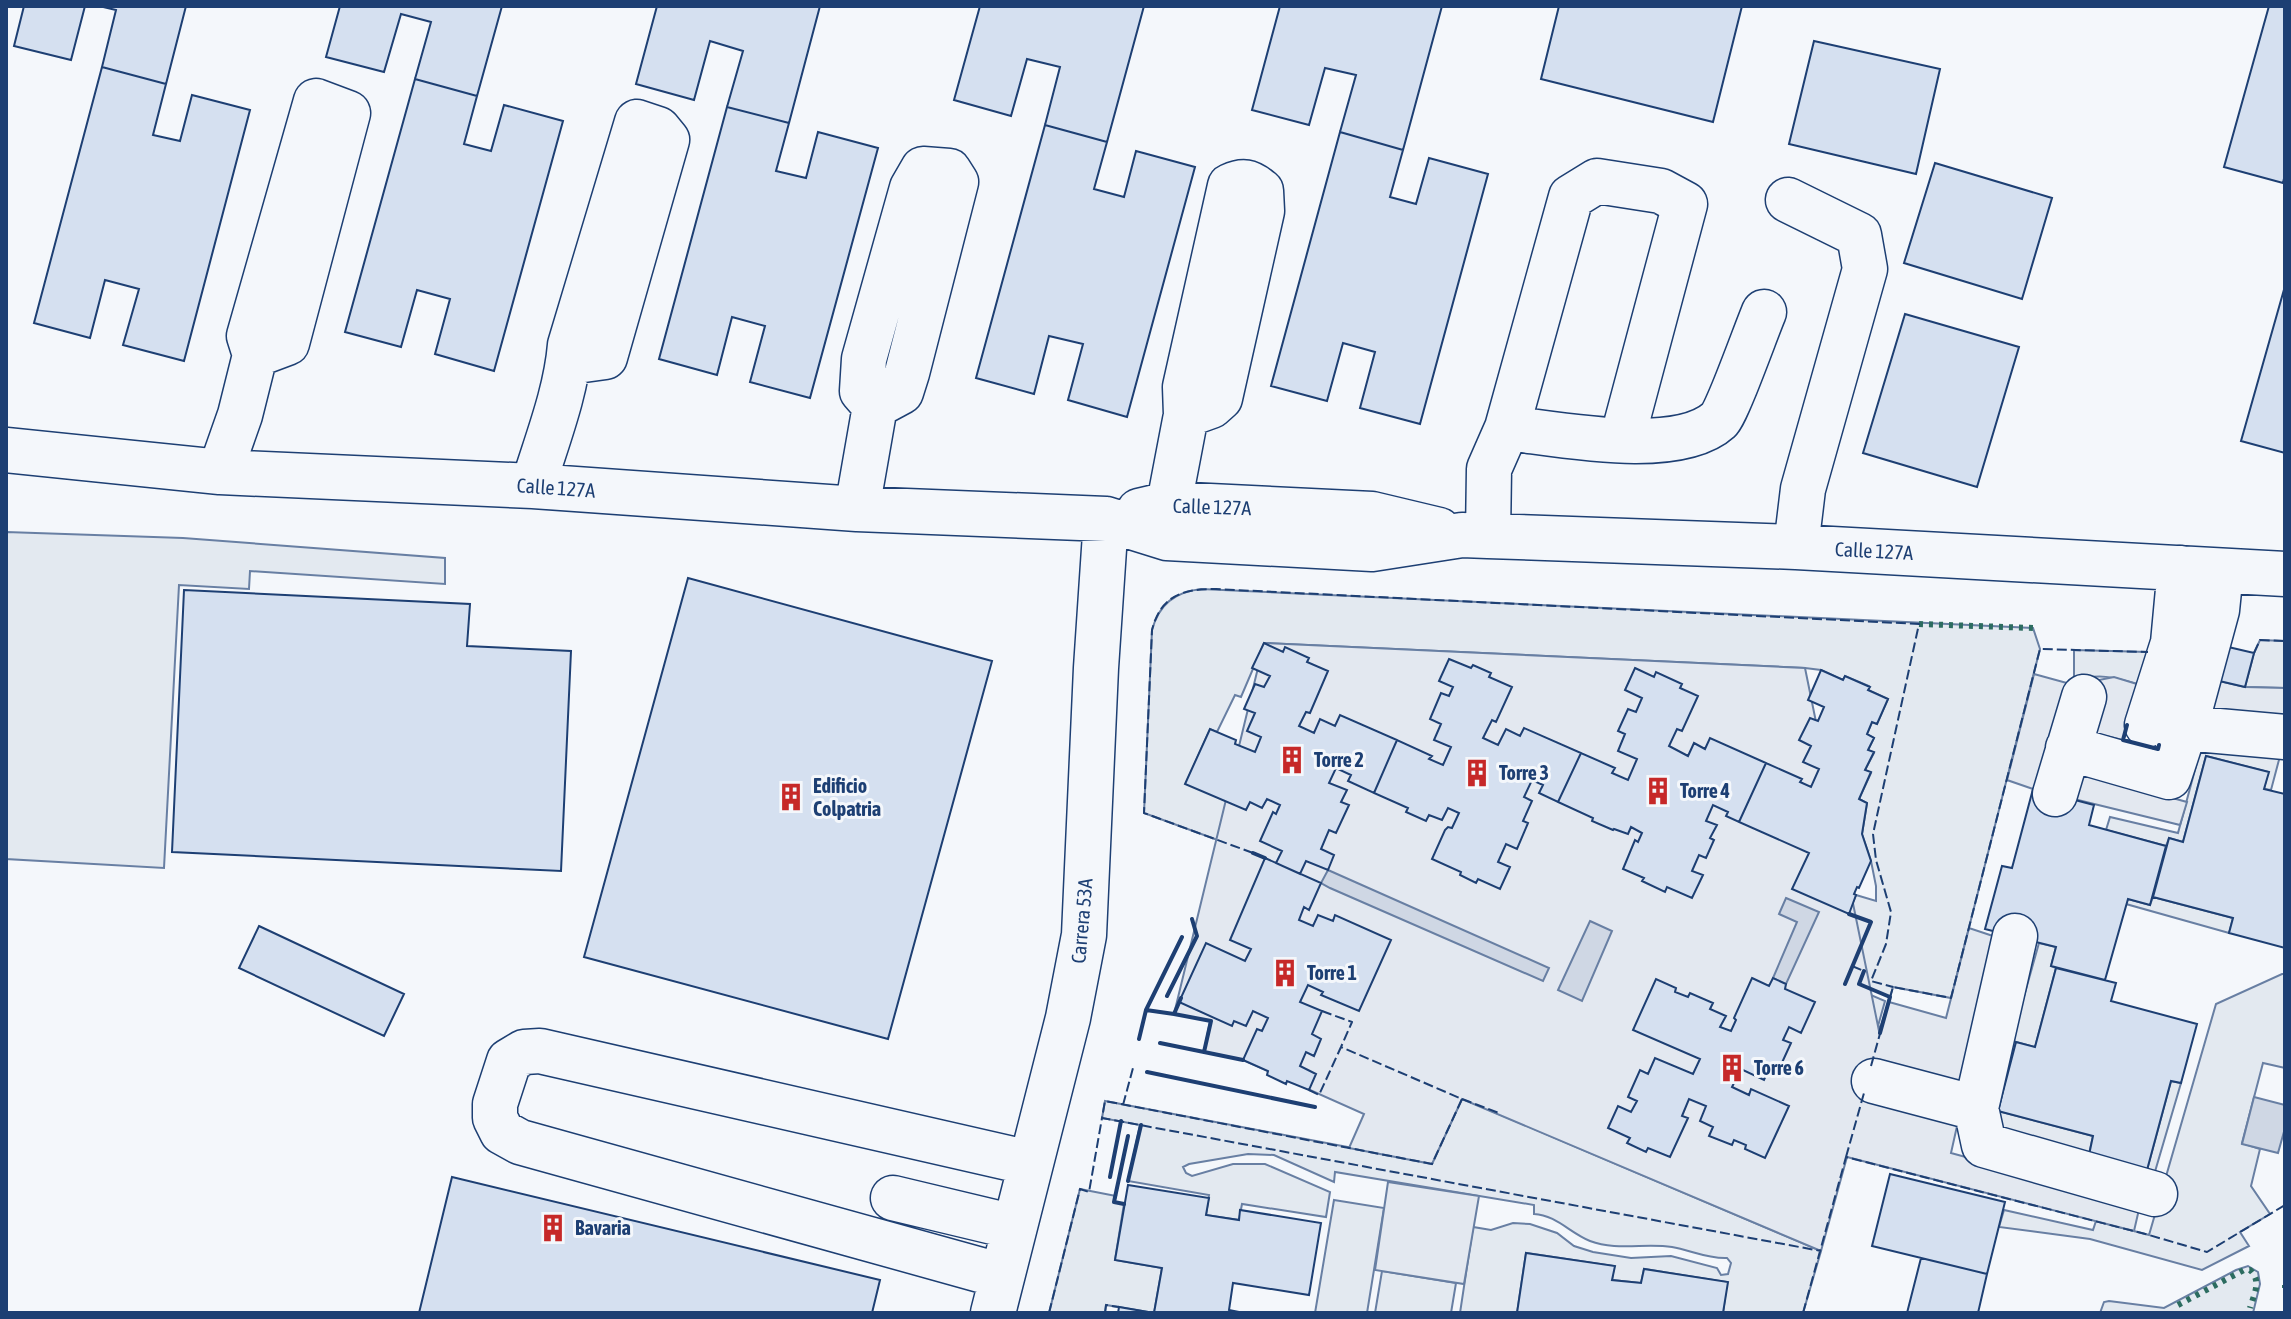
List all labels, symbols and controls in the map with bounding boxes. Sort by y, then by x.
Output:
street label: Calle 127A [516,473,596,502]
street label: Calle 127A [1172,494,1252,519]
street label: Calle 127A [1834,537,1914,564]
building icon: Torre 2 [1277,745,1307,775]
place label: Torre 2 [1314,748,1364,771]
building icon: Torre 3 [1462,758,1492,788]
place label: Torre 3 [1499,761,1549,784]
place label: Edificio Colpatria [813,774,881,820]
building icon: Torre 4 [1643,776,1673,806]
place label: Torre 4 [1680,779,1730,802]
building icon: Edificio Colpatria [776,782,806,812]
street label: Carrera 53A [1066,877,1097,964]
building icon: Torre 1 [1270,958,1300,988]
place label: Torre 1 [1307,961,1357,984]
building icon: Torre 6 [1717,1053,1747,1083]
place label: Torre 6 [1754,1056,1804,1079]
building icon: Bavaria [538,1213,568,1243]
place label: Bavaria [575,1216,631,1239]

